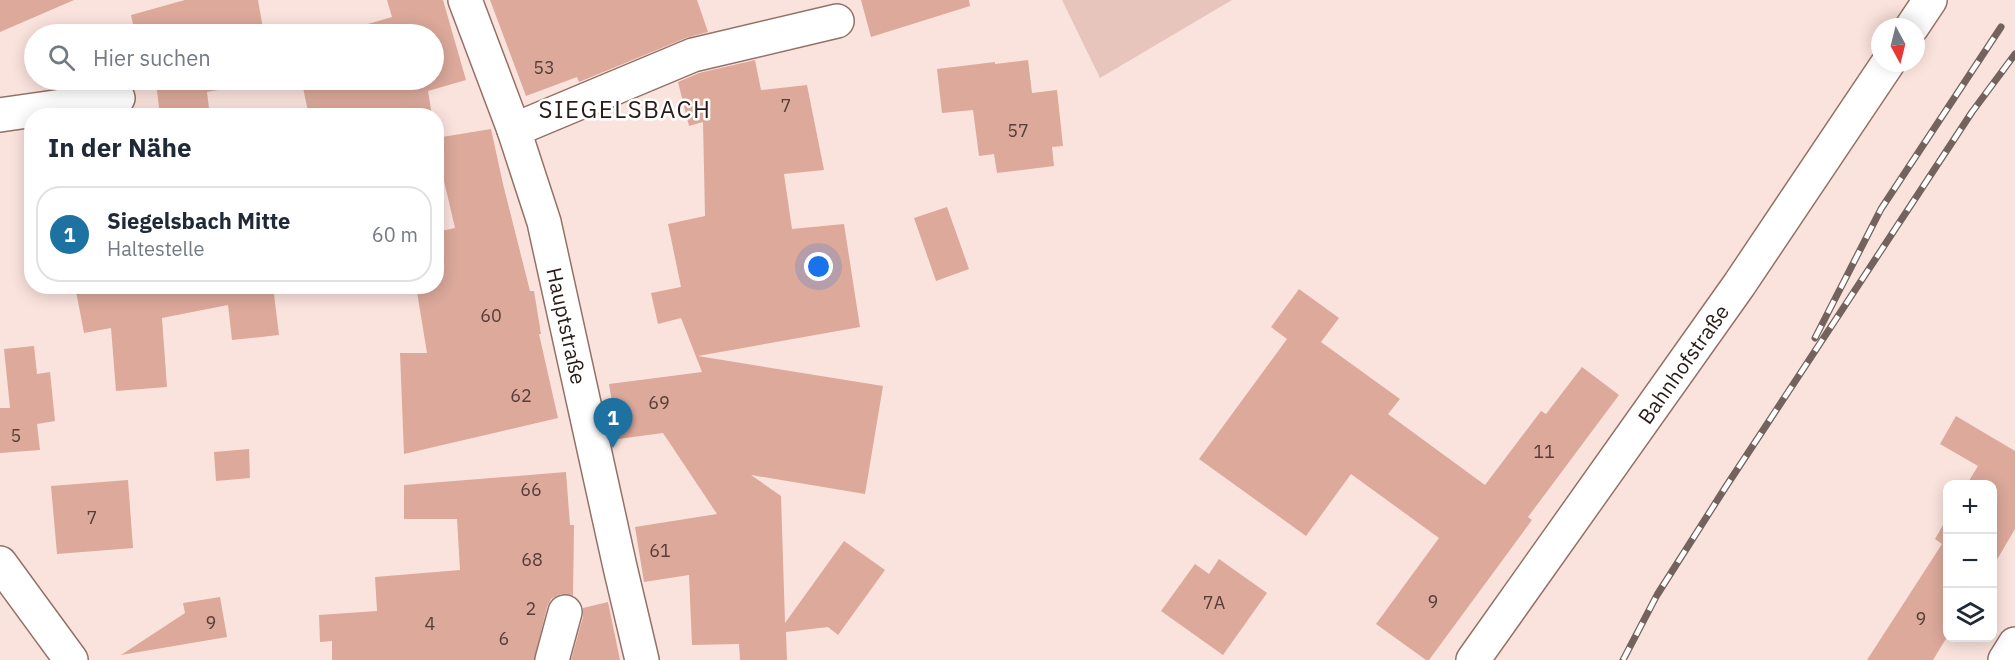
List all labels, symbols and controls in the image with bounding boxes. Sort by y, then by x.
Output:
north arrow [1871,18,1925,72]
search box [24,24,444,90]
icon: search [45,41,78,74]
text: Hier suchen [93,43,211,72]
house number: 53 [533,56,555,79]
district label: SIEGELSBACH [538,93,712,125]
house number: 7 [781,94,791,117]
house number: 57 [1007,119,1029,142]
text: In der Nähe [48,130,192,164]
text: Siegelsbach Mitte [107,206,290,235]
text: 1 [64,221,76,248]
text: 60 m [372,221,418,248]
text: Haltestelle [107,235,204,262]
your location [804,252,833,281]
street label: Hauptstraße [540,265,593,387]
street label: Bahnhofstraße [1631,299,1735,429]
house number: 60 [480,304,502,327]
house number: 62 [510,384,532,407]
house number: 69 [648,391,670,414]
pin: 1 [594,398,632,448]
house number: 5 [11,424,21,447]
house number: 11 [1533,440,1555,463]
house number: 66 [520,478,542,501]
map controls [1943,480,1997,642]
button: + [1943,480,1997,534]
house number: 7 [87,506,97,529]
button: − [1943,534,1997,588]
house number: 61 [649,539,671,562]
house number: 68 [521,548,543,571]
button: layers [1943,588,1997,642]
house number: 9 [1428,590,1438,613]
house number: 7A [1203,591,1226,614]
house number: 2 [526,597,536,620]
house number: 9 [1916,607,1926,630]
house number: 9 [206,611,216,634]
house number: 4 [425,612,436,635]
house number: 6 [499,627,509,650]

